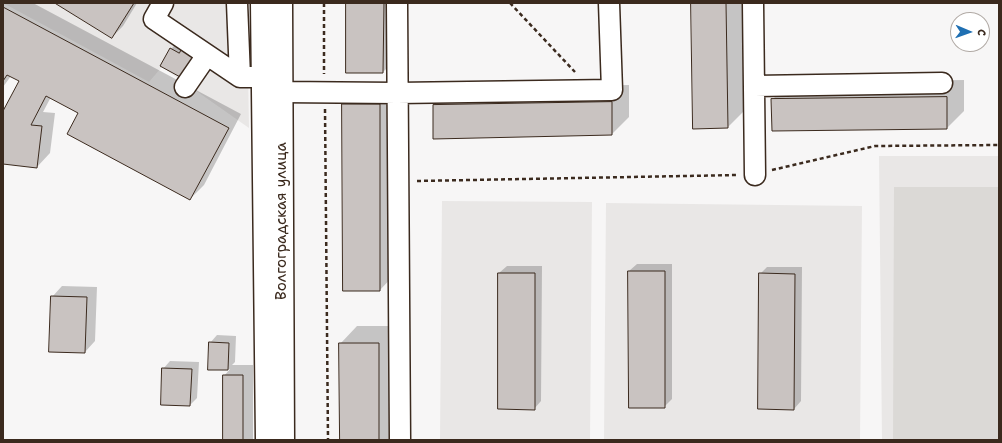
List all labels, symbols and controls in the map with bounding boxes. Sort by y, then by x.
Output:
north arrow [950,12,990,52]
text: С [974,29,989,36]
street label: Волгоградская улица [273,142,291,300]

